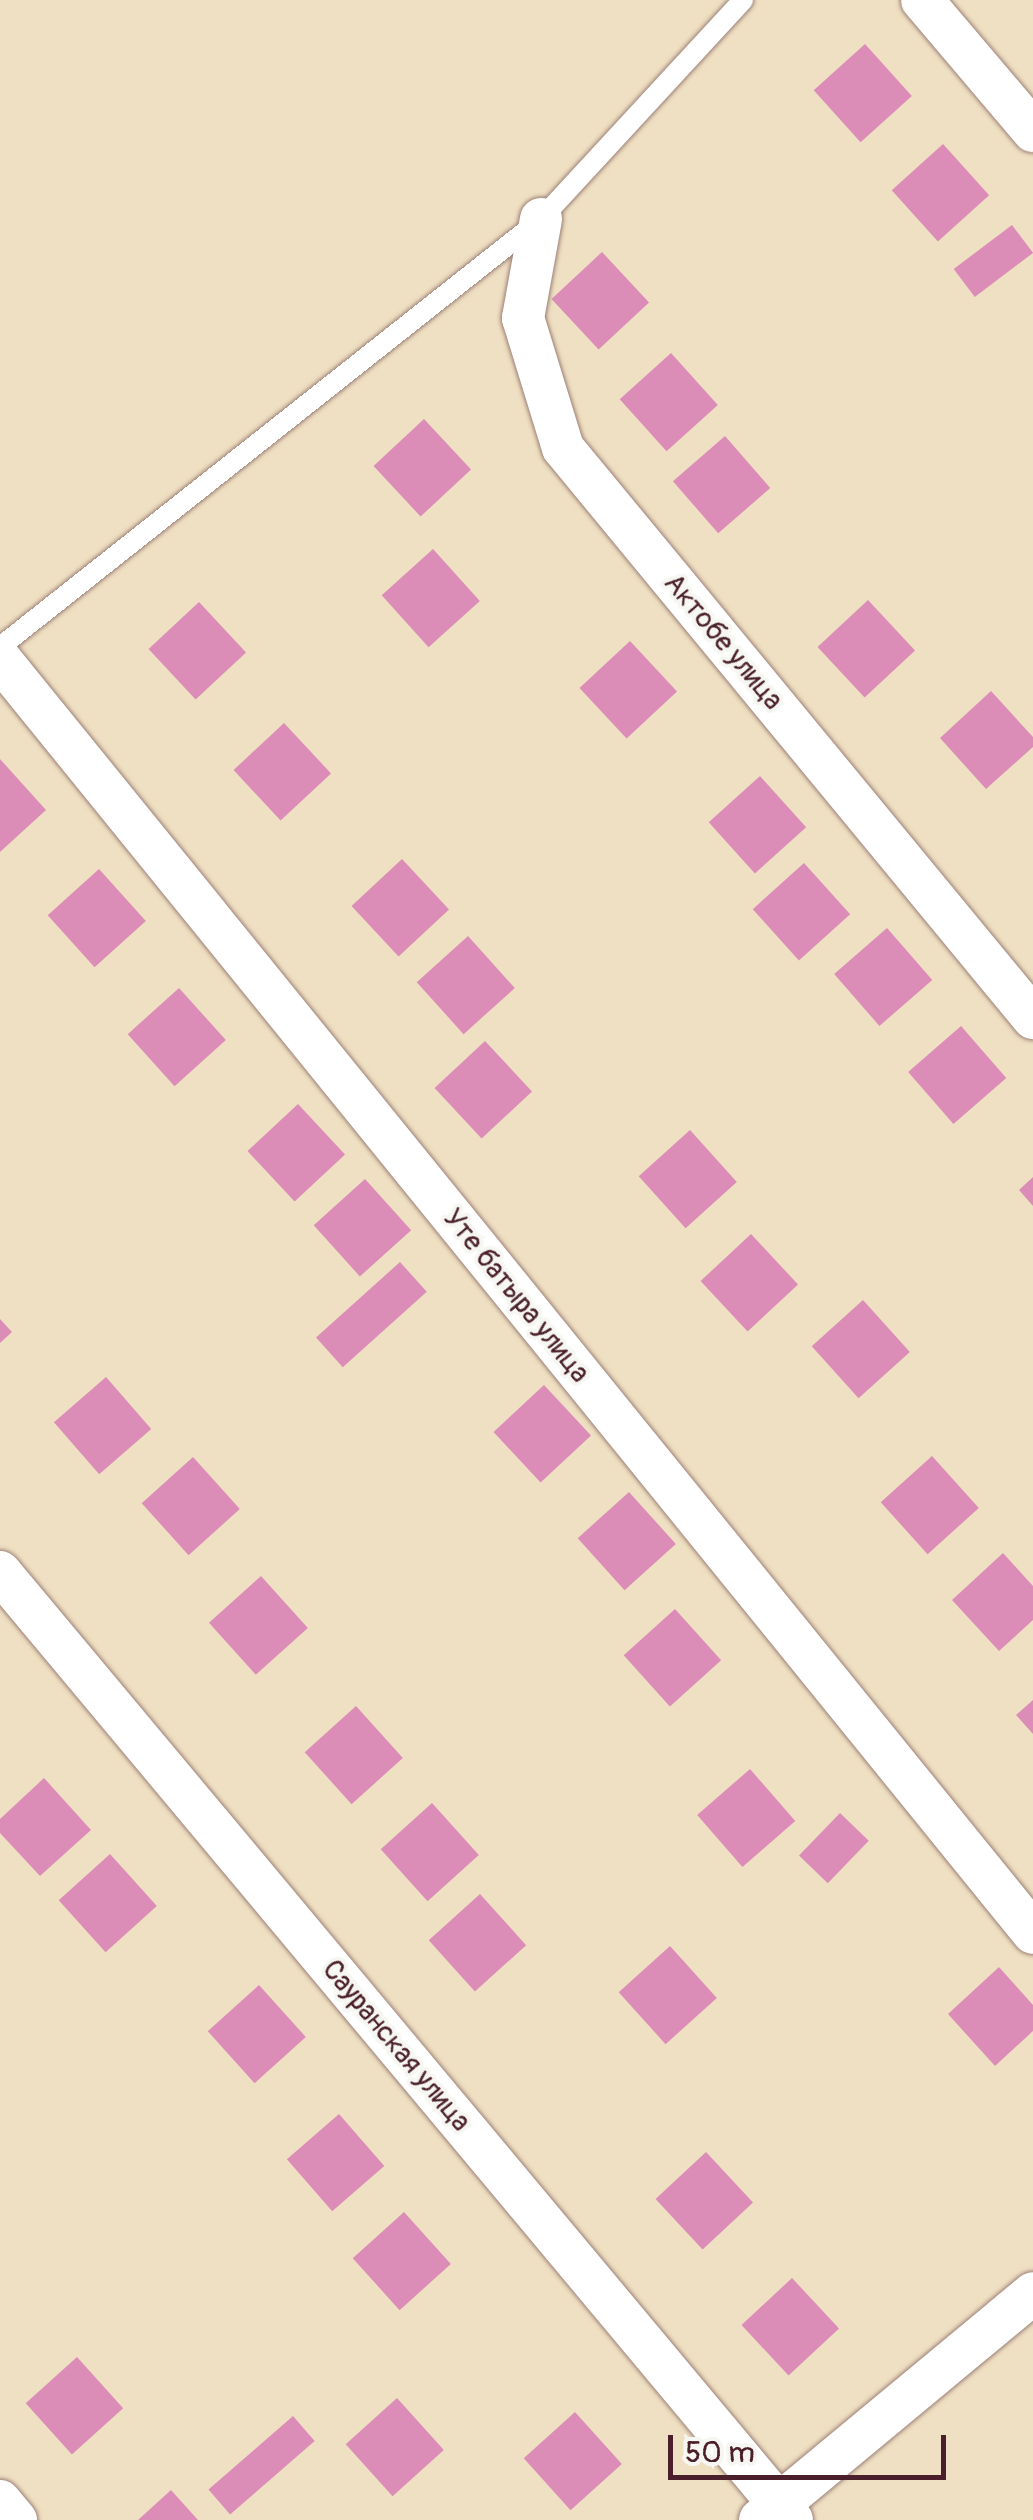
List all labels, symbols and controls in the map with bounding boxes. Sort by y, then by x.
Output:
street label: Актобе улица [656,567,790,717]
street label: Уте батыра улица [436,1202,596,1390]
street label: Сауранская улица [315,1954,477,2138]
scale bar [673,2415,950,2477]
text: 50 m [685,2434,755,2471]

